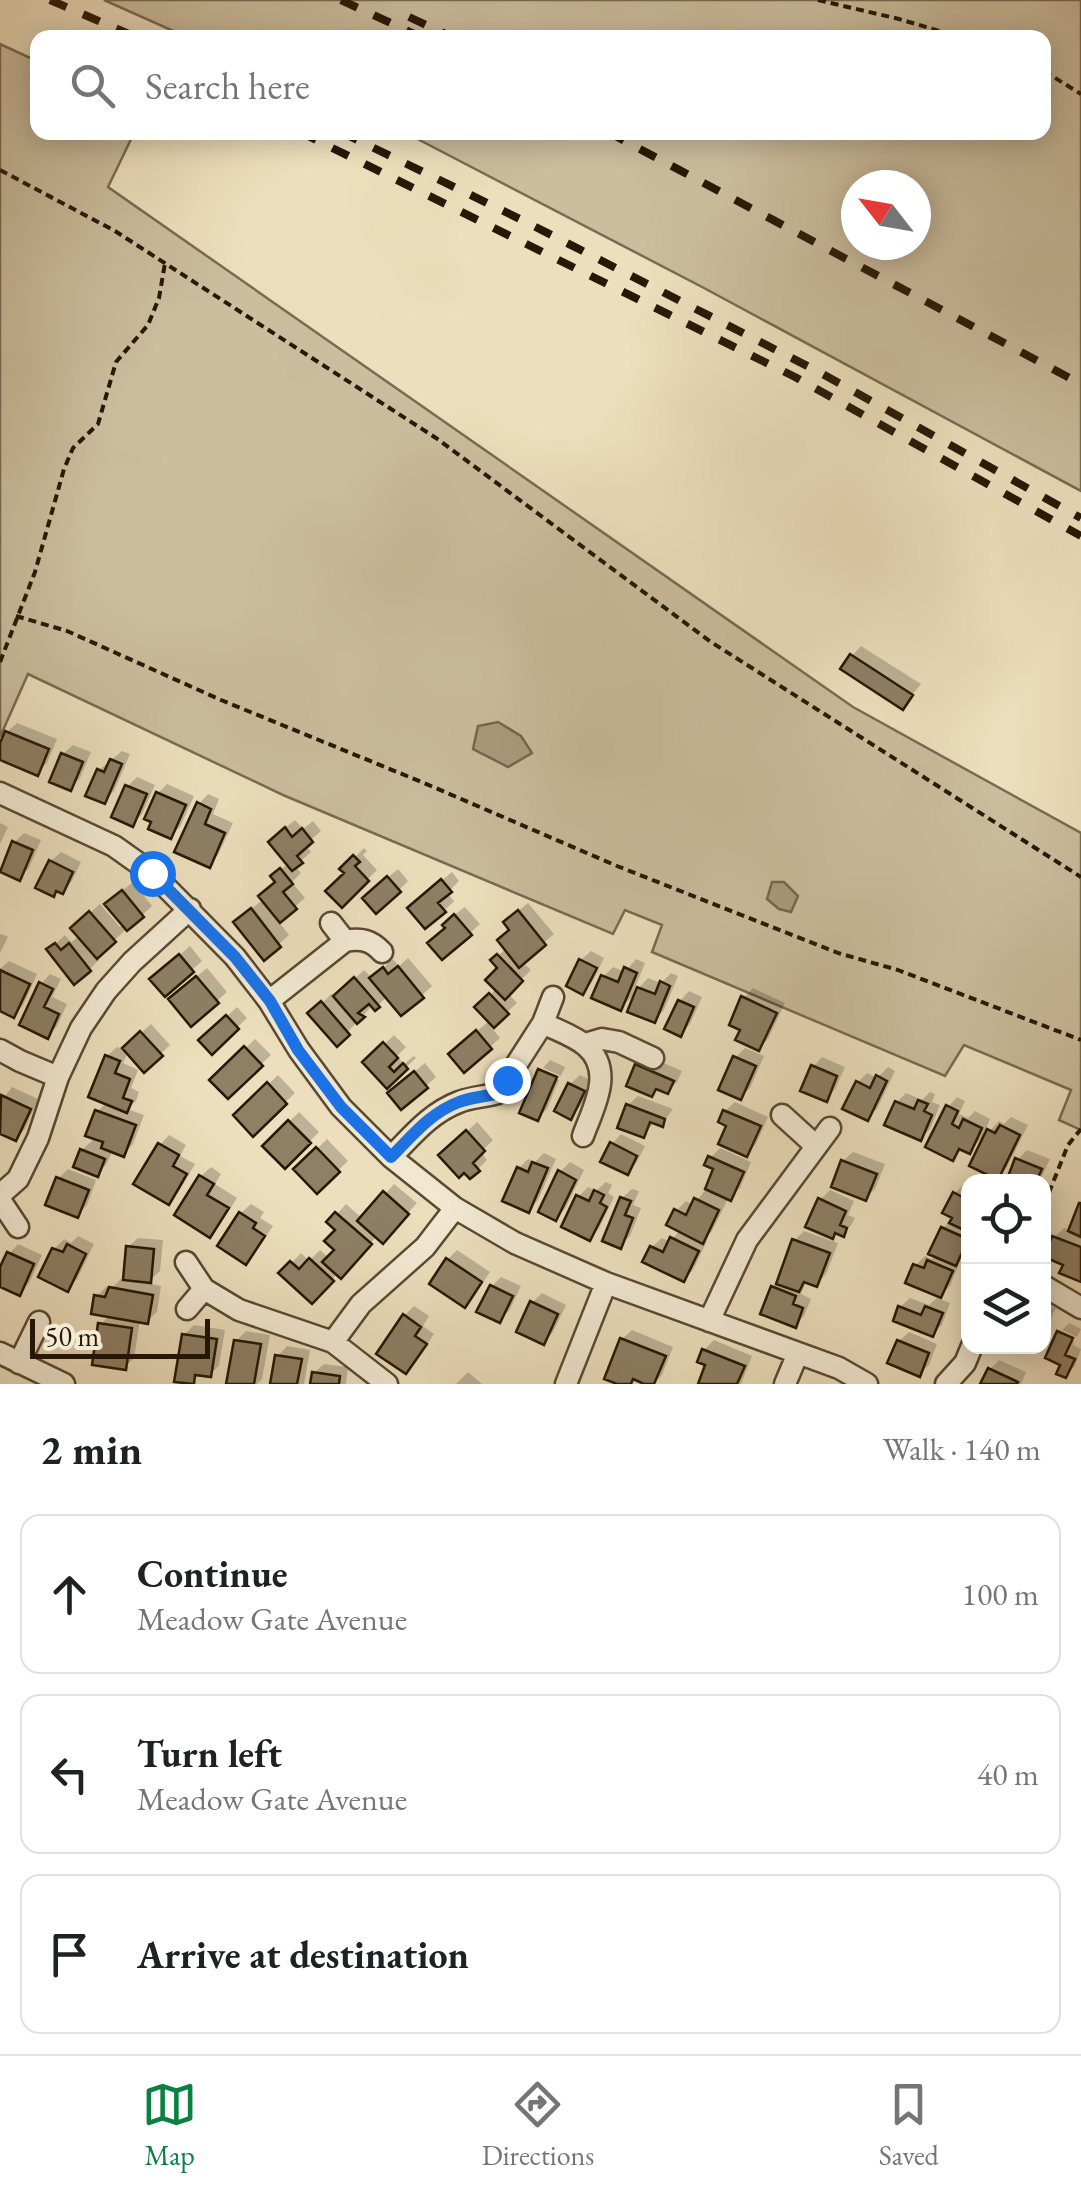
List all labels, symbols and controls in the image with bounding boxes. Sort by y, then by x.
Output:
search box [30,30,1051,140]
icon: search [65,58,120,113]
text: Search here [145,61,310,110]
north arrow [841,170,931,260]
route start [130,851,176,897]
route end [485,1058,531,1104]
map controls [961,1174,1051,1354]
button: locate [961,1174,1051,1264]
button: layers [961,1264,1051,1354]
scale bar [30,1314,210,1358]
text: 50 m [45,1318,99,1354]
text: 2 min [40,1422,142,1477]
text: Walk · 140 m [883,1428,1041,1470]
text: Continue [137,1549,288,1598]
icon: ahead [42,1567,97,1622]
text: 100 m [962,1573,1039,1615]
text: Meadow Gate Avenue [137,1598,407,1640]
text: Turn left [137,1729,282,1778]
icon: left [42,1747,97,1802]
text: 40 m [977,1753,1039,1795]
text: Meadow Gate Avenue [137,1778,407,1820]
icon: arrive [42,1927,97,1982]
text: Arrive at destination [137,1930,469,1979]
tab: Map [142,2077,197,2173]
tab: Directions [482,2077,594,2173]
tab: Saved [879,2077,939,2173]

